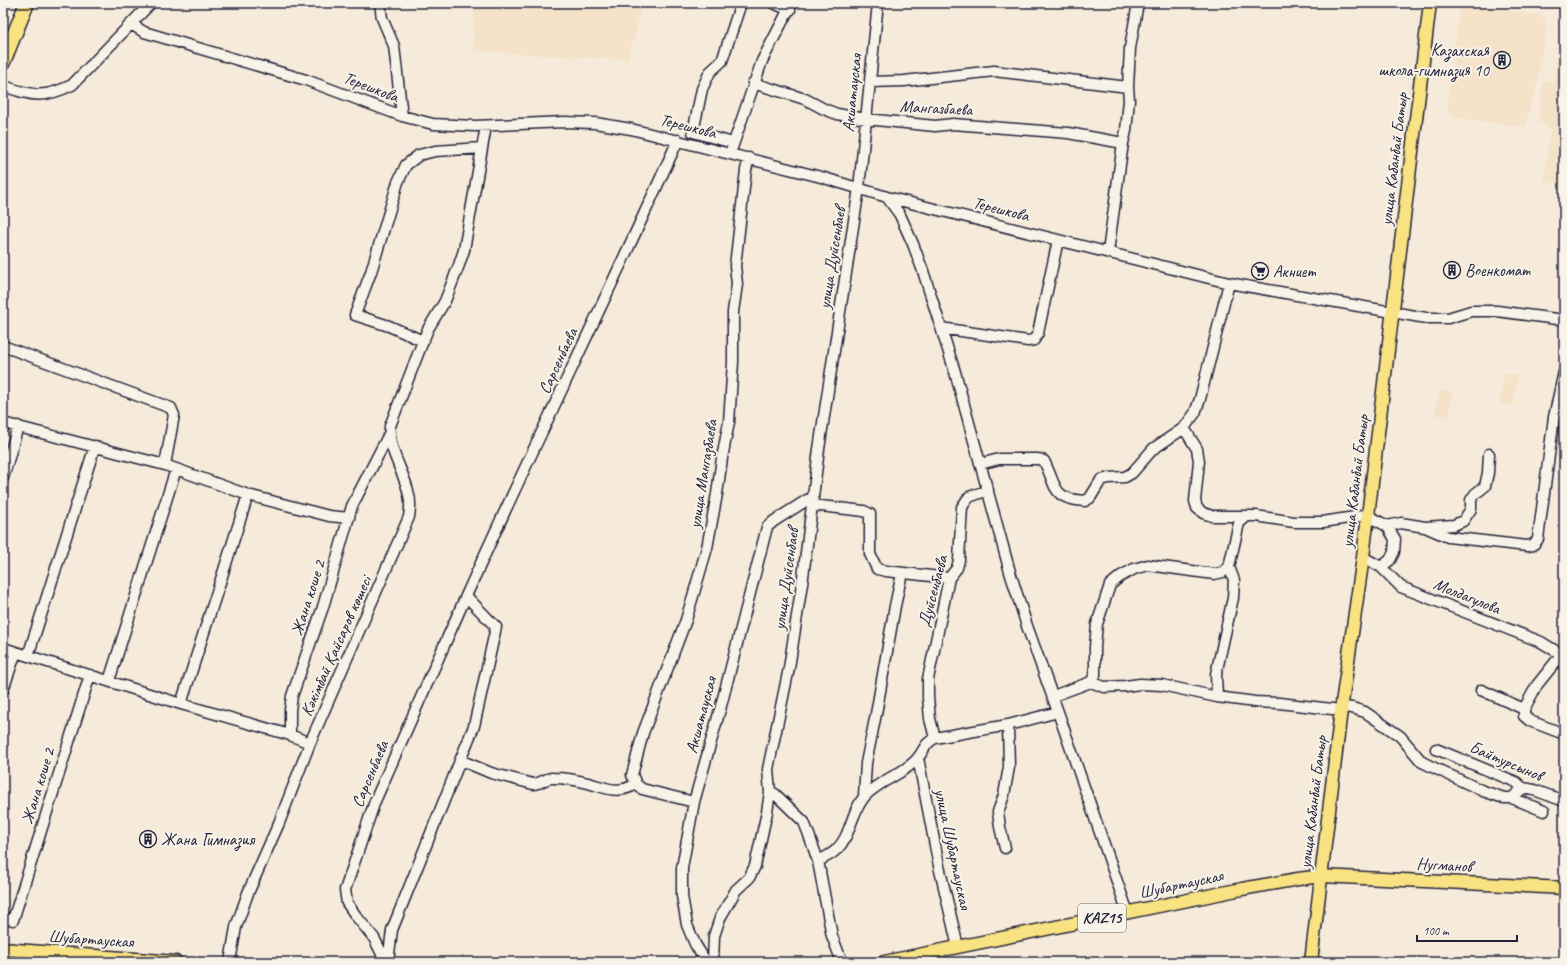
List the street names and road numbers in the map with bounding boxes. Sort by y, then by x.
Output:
street label: Акшатауская [837,51,867,133]
street label: Терешкова [340,67,403,108]
street label: улица Кабанбай Батыр [1375,90,1413,228]
street label: Мангазбаева [899,96,974,120]
street label: Терешкова [658,109,720,143]
street label: Терешкова [971,192,1033,226]
street label: улица Дуйсенбаев [813,202,851,311]
street label: Сарсенбаева [534,324,583,397]
street label: улица Кабанбай Батыр [1336,412,1374,550]
street label: улица Мангазбаева [684,417,723,531]
street label: улица Дуйсенбаев [768,523,804,632]
street label: Дуйсенбаева [913,551,953,629]
street label: Жана коше 2 [286,556,330,638]
street label: Кәкімбай Қайсаров көшесі [296,571,377,719]
street label: Молдагулова [1431,573,1504,619]
street label: Акшатауская [681,673,722,756]
street label: улица Кабанбай Батыр [1294,733,1332,871]
street label: Байтурсынов [1467,736,1548,787]
street label: Сарсенбаева [347,737,394,810]
street label: Жана коше 2 [17,744,60,826]
street label: улица Шубартауская [930,786,976,912]
street label: Нугманов [1416,853,1476,877]
street label: Шубартауская [1137,865,1226,903]
road number: KAZ15 [1078,904,1126,932]
street label: Шубартауская [48,926,135,953]

